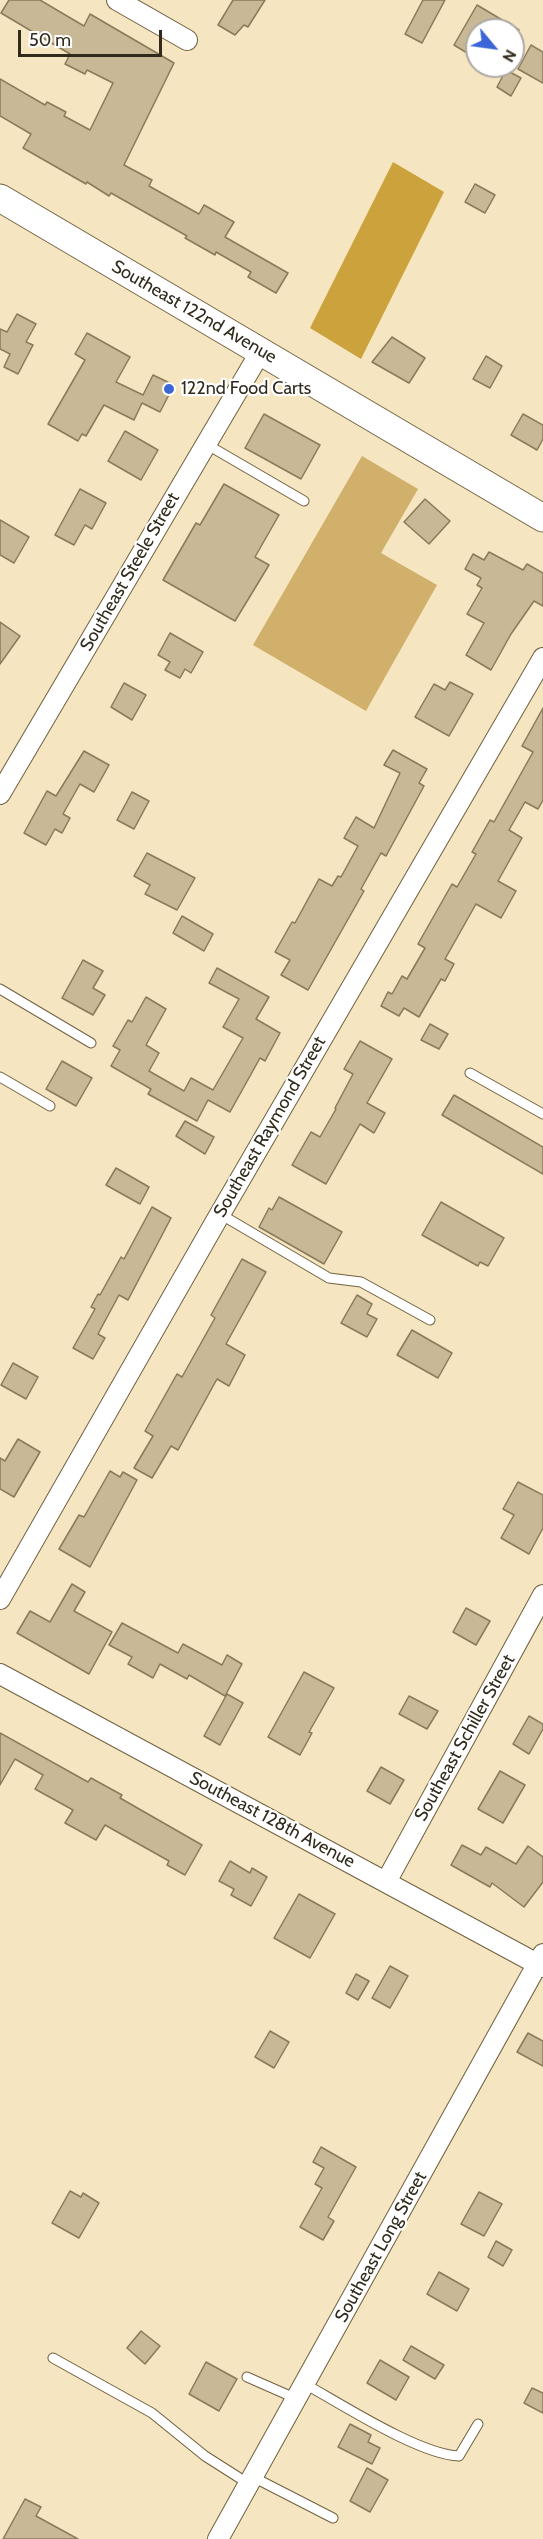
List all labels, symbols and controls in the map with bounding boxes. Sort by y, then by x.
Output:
scale bar [21,18,165,56]
north arrow [465,18,525,78]
text: 50 m [29,29,71,51]
text: N [498,46,520,66]
street label: Southeast 122nd Avenue [108,256,280,368]
place label: 122nd Food Carts [181,378,311,400]
marker: 122nd Food Carts [162,382,176,396]
street label: Southeast Steele Street [76,489,184,655]
street label: Southeast Raymond Street [209,1033,331,1221]
street label: Southeast Schiller Street [410,1651,520,1825]
street label: Southeast 128th Avenue [186,1767,358,1873]
street label: Southeast Long Street [331,2168,431,2326]

